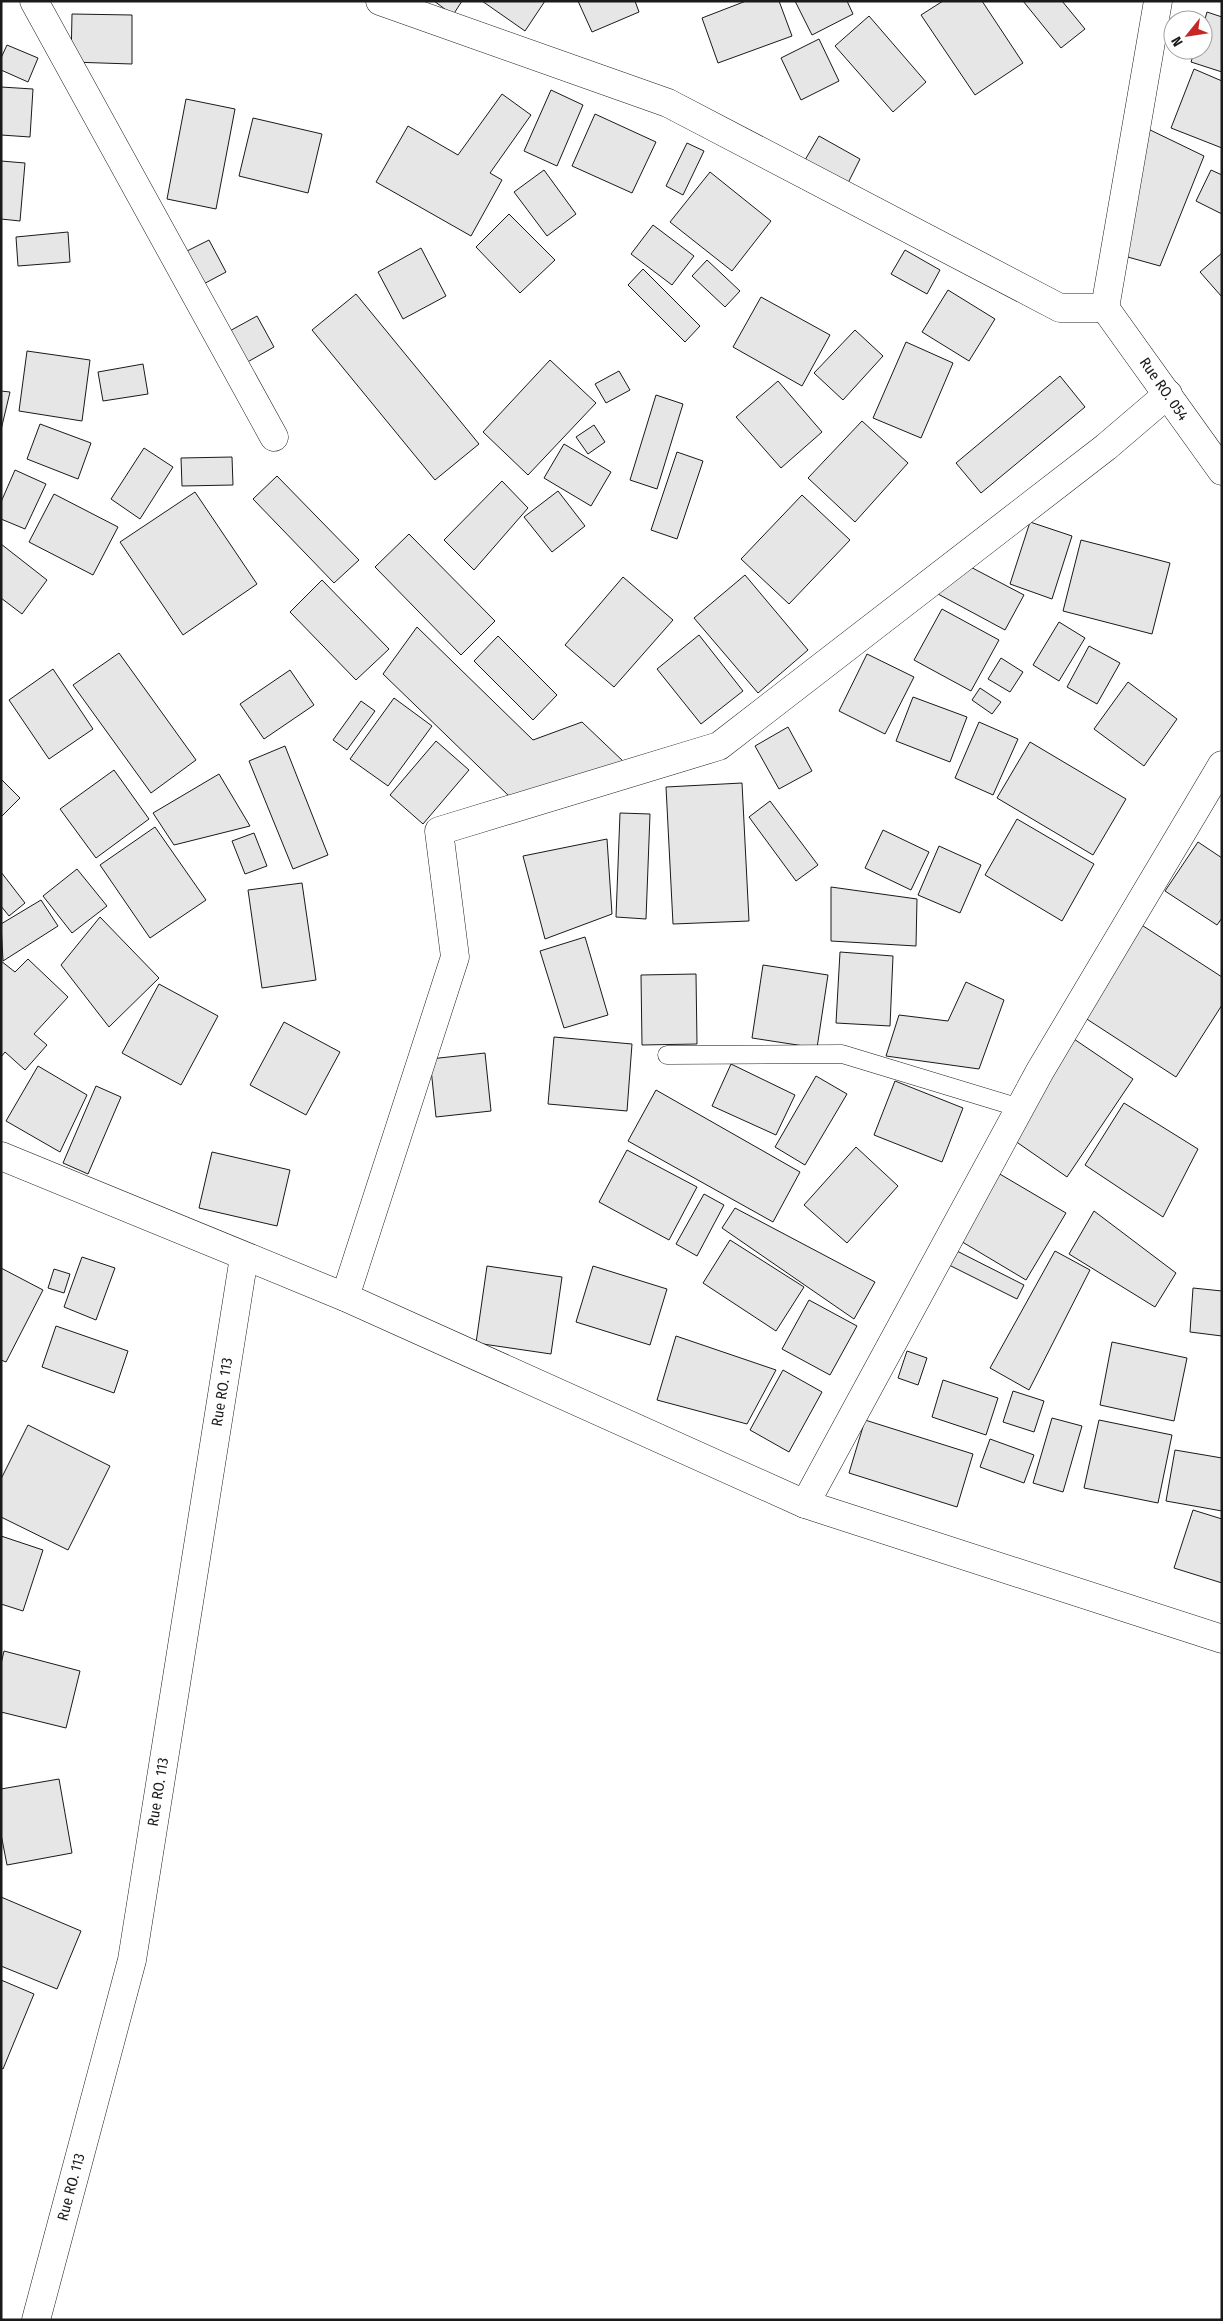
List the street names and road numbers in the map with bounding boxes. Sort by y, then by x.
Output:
street label: Rue RO. 054 [1136,354,1192,424]
street label: Rue RO. 113 [208,1356,236,1428]
street label: Rue RO. 113 [144,1756,172,1828]
street label: Rue RO. 113 [53,2151,89,2223]

